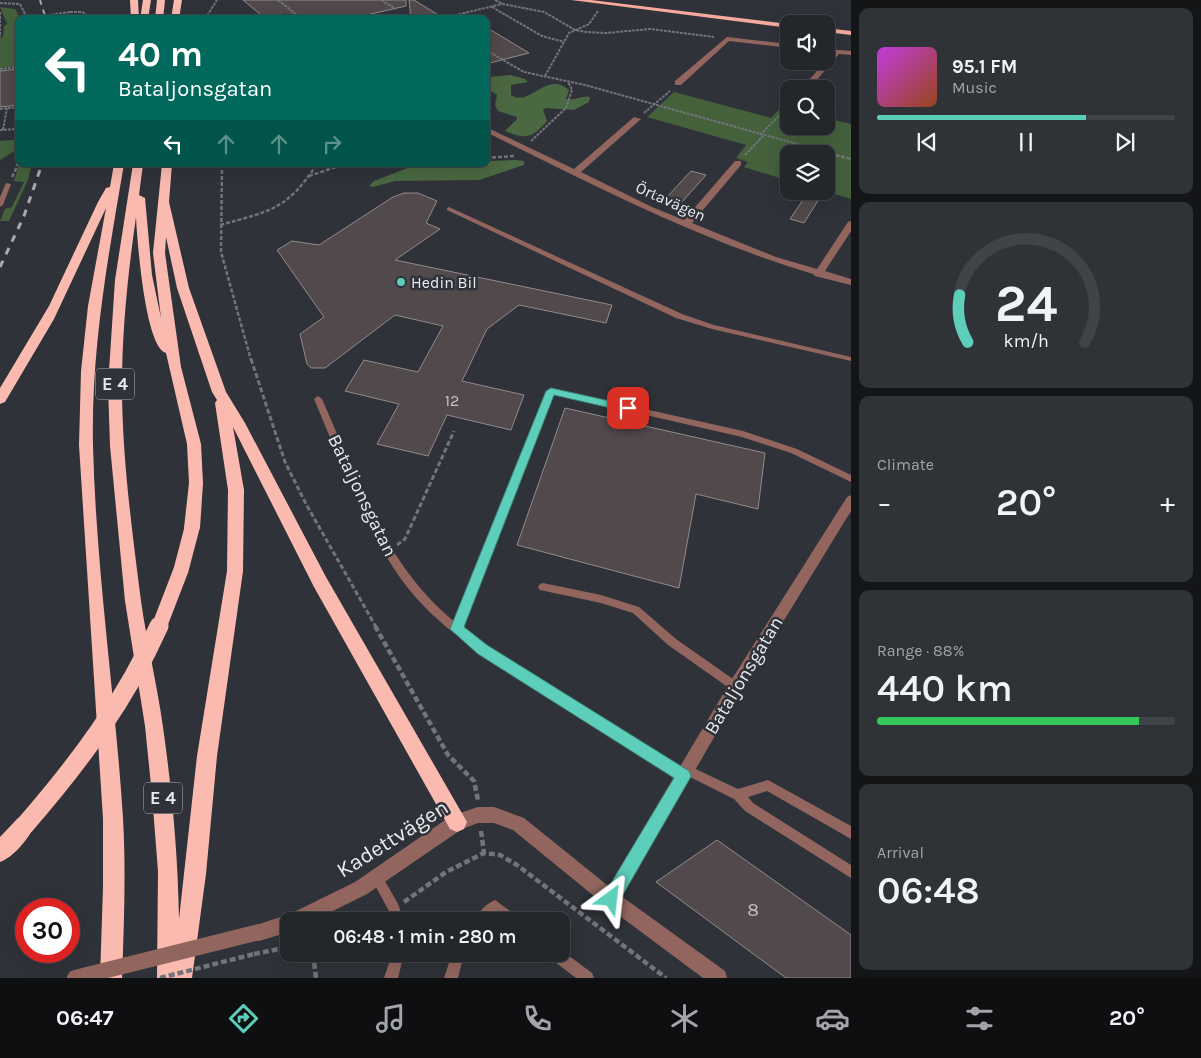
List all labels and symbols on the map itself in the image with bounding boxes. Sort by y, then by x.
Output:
street label: Örtavägen [633,178,709,225]
place label: Hedin Bil [411,273,477,292]
marker: Hedin Bil [395,276,407,288]
road number: E 4 [96,368,134,399]
pin [607,387,649,429]
house number: 12 [445,391,459,410]
street label: Bataljonsgatan [323,431,401,560]
street label: Bataljonsgatan [700,613,788,738]
road number: E 4 [144,782,182,814]
street label: Kadettvägen [332,794,453,883]
position arrow [584,872,636,924]
speed limit sign: 30 [15,898,80,963]
house number: 8 [747,899,759,921]

